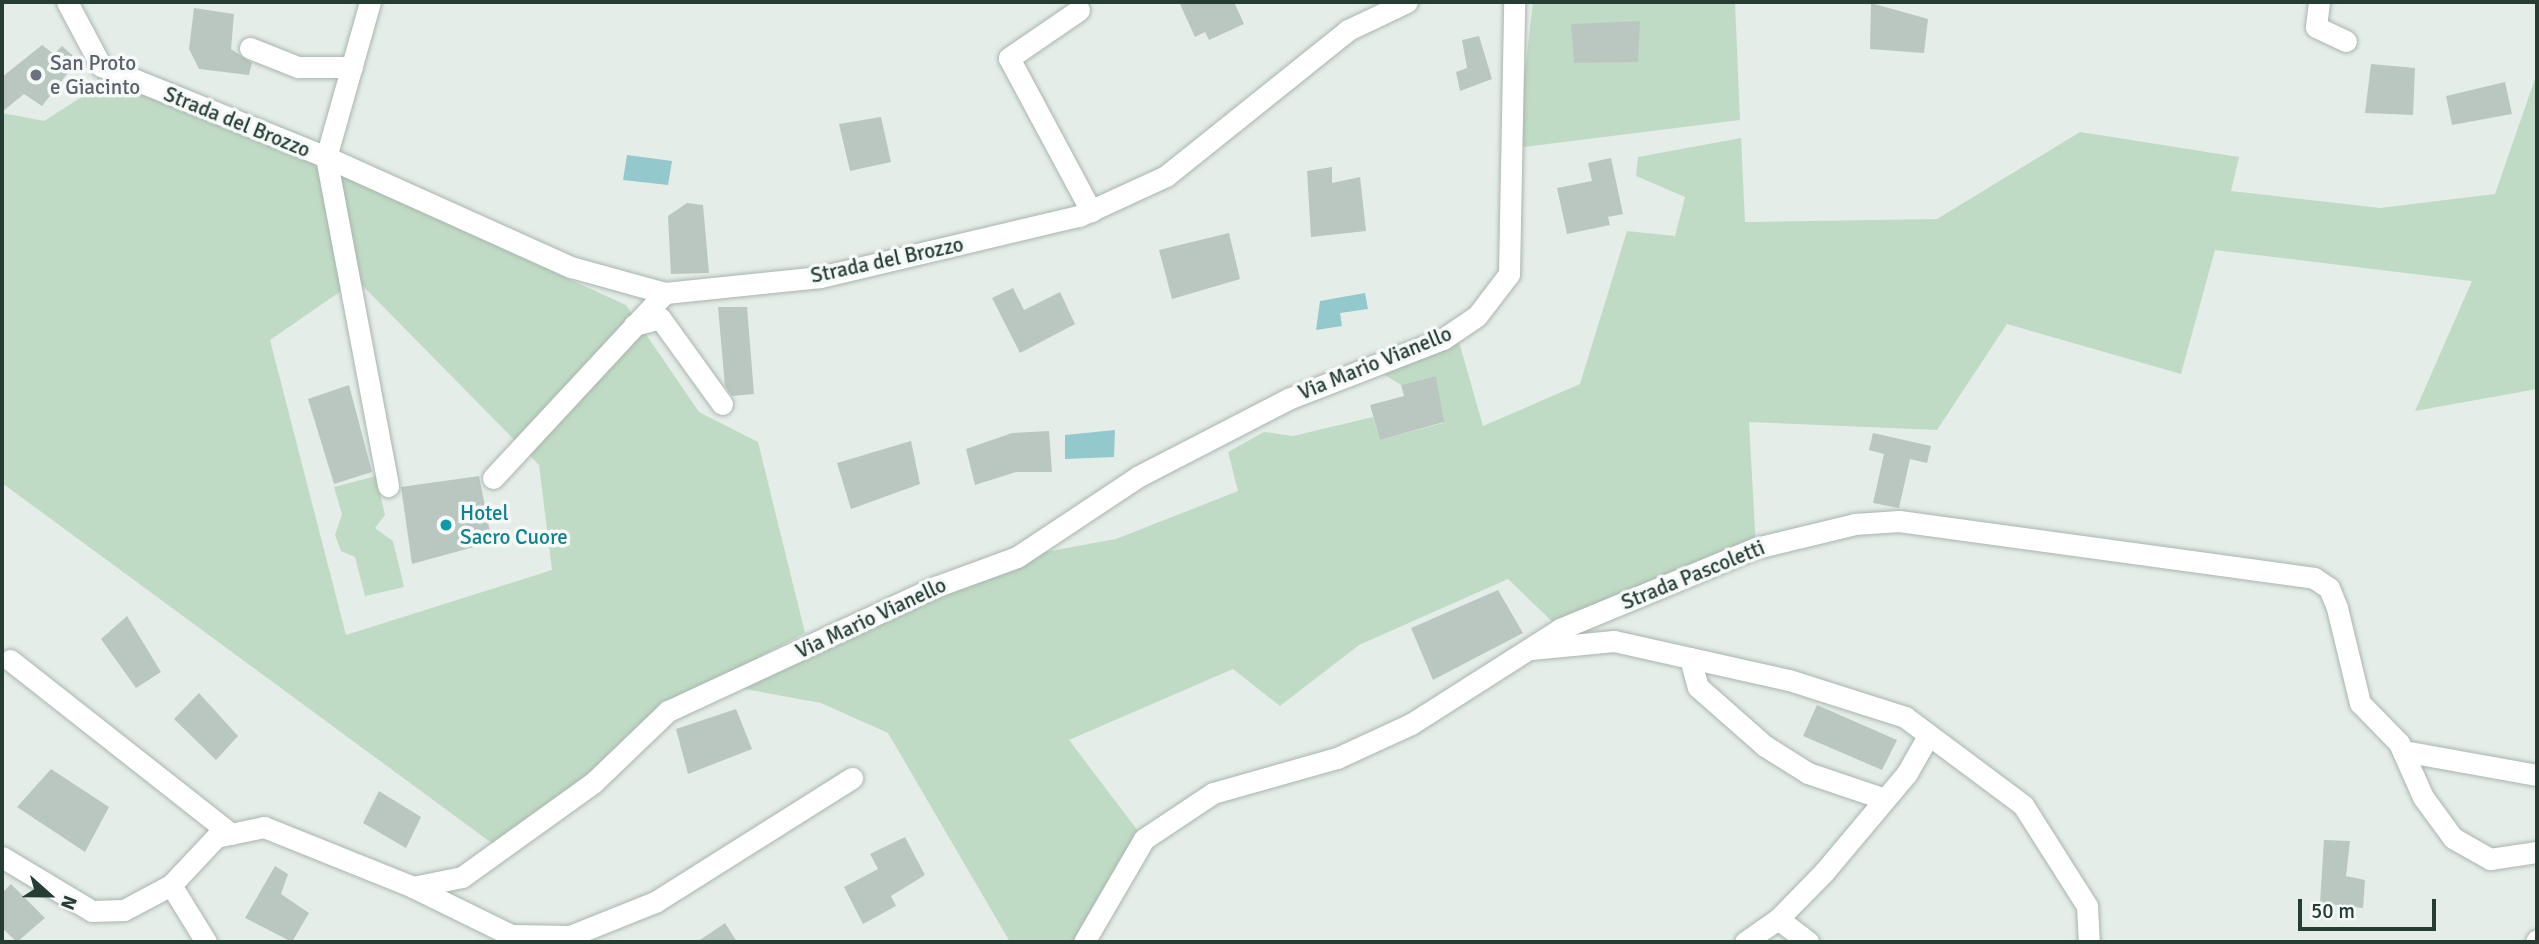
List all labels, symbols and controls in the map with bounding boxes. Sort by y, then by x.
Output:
place label: San Proto e Giacinto [50,50,140,100]
marker: San Proto e Giacinto [28,67,44,83]
street label: Strada del Brozzo [160,81,314,163]
street label: Strada del Brozzo [808,231,966,289]
street label: Via Mario Vianello [1295,321,1455,405]
place label: Hotel Sacro Cuore [460,500,568,550]
marker: Hotel Sacro Cuore [438,517,454,533]
street label: Strada Pascoletti [1618,535,1768,615]
street label: Via Mario Vianello [792,572,950,664]
north arrow [14,860,84,930]
scale bar [2301,884,2439,928]
text: N [55,892,82,913]
text: 50 m [2311,898,2355,924]

